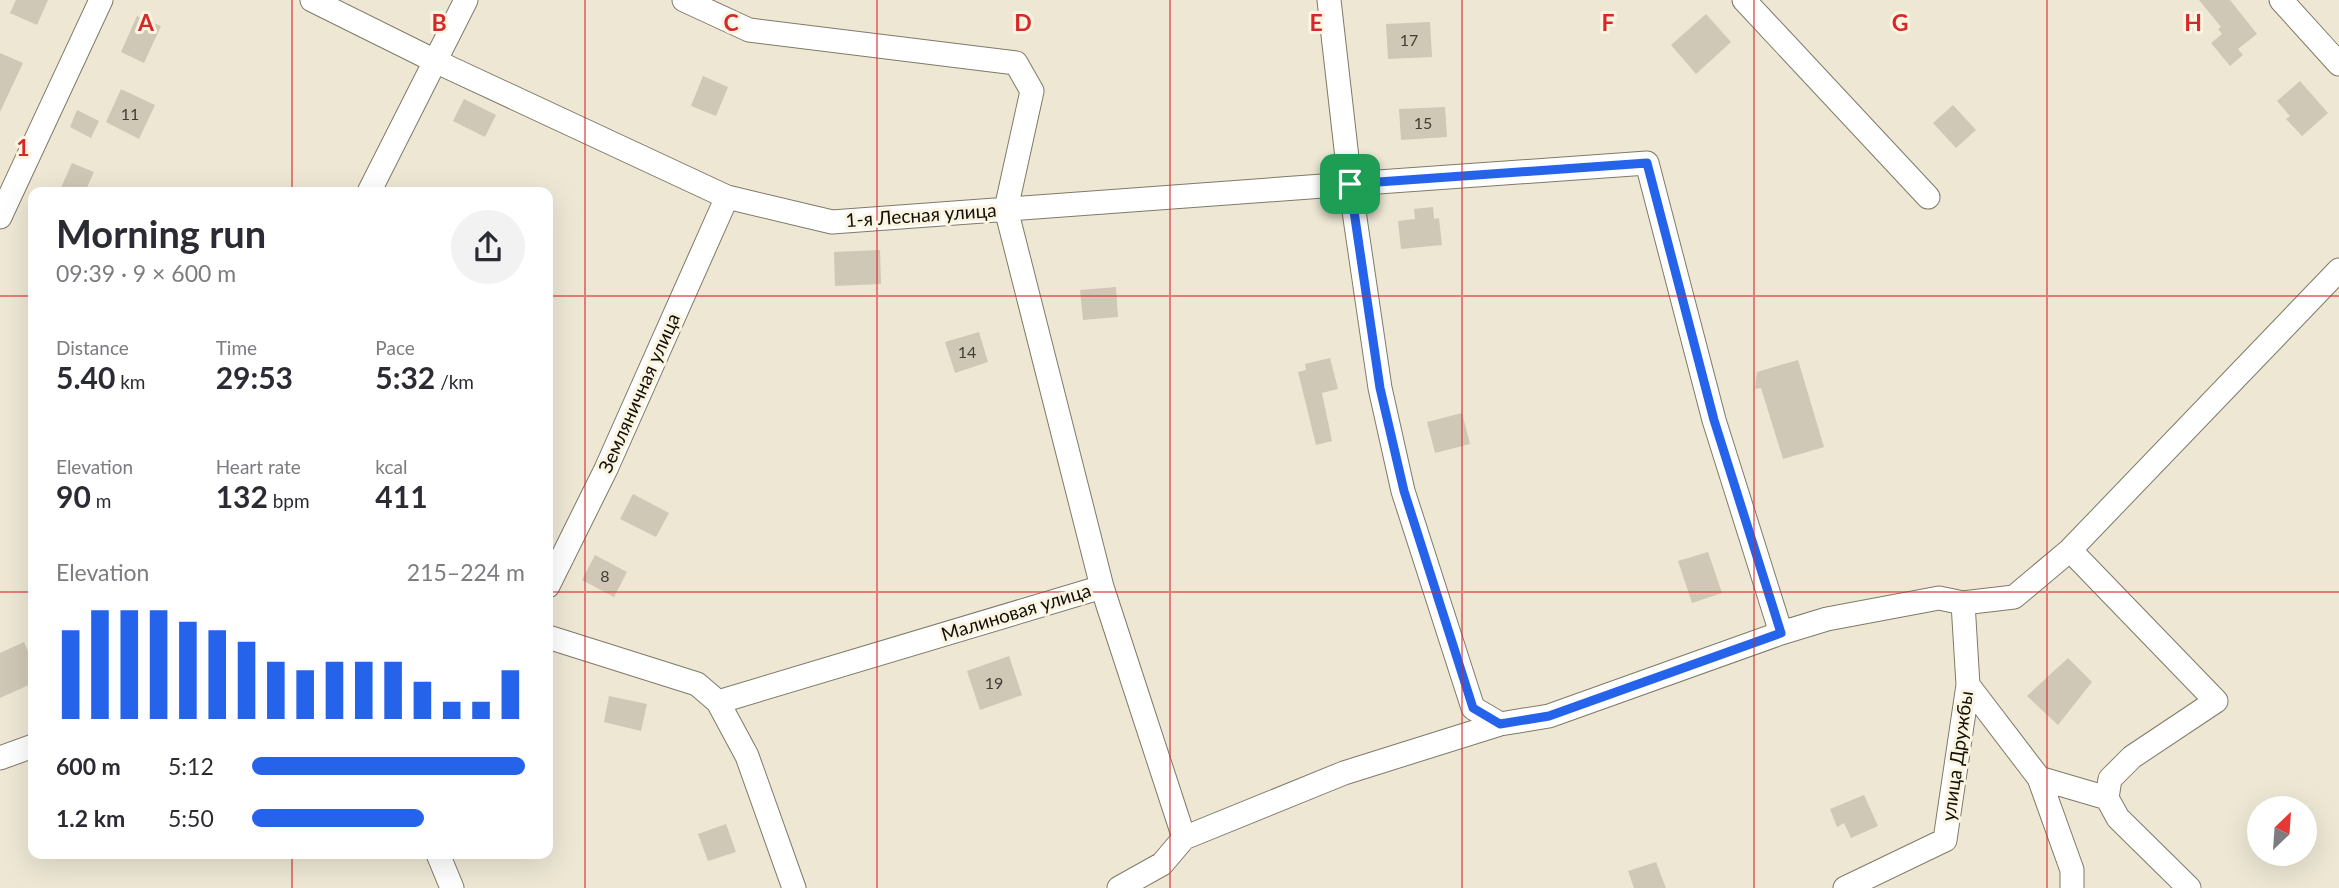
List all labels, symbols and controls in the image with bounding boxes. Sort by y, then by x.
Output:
text: A [137,8,155,36]
text: B [431,8,447,36]
text: C [723,8,739,36]
text: D [1014,8,1032,36]
text: E [1309,8,1323,36]
text: F [1601,8,1615,36]
text: G [1892,8,1908,36]
text: H [2184,8,2202,36]
house number: 17 [1400,30,1418,49]
house number: 11 [121,104,139,123]
house number: 15 [1414,113,1432,132]
text: 1 [16,133,30,161]
pin [1320,154,1380,214]
icon: arrive [1331,165,1369,203]
street label: 1-я Лесная улица [845,198,997,231]
text: Morning run [56,210,266,256]
button: share [451,210,525,284]
text: 09:39 · 9 × 600 m [56,259,236,287]
street label: Земляничная улица [593,309,684,476]
text: Distance [56,336,129,359]
text: Time [216,336,257,359]
text: Pace [375,336,415,359]
house number: 14 [958,342,976,361]
text: 5.40 [56,359,115,395]
text: 29:53 [216,359,293,395]
text: 5:32 [375,359,435,395]
text: km [115,370,145,393]
text: /km [435,370,474,393]
text: Elevation [56,455,133,478]
text: Heart rate [216,455,301,478]
text: kcal [375,455,407,478]
text: 90 [56,478,91,514]
text: 132 [216,478,268,514]
text: 411 [375,478,428,514]
text: m [91,489,111,512]
text: bpm [268,489,310,512]
text: Elevation [56,558,149,586]
text: 215–224 m [407,558,525,586]
house number: 8 [600,566,610,585]
street label: Малиновая улица [938,578,1093,645]
house number: 19 [985,673,1003,692]
street label: улица Дружбы [1936,689,1977,823]
text: 600 m [56,752,121,780]
text: 5:12 [168,752,214,780]
north arrow [2247,796,2317,866]
map controls [2247,796,2317,866]
text: 1.2 km [56,804,125,832]
text: 5:50 [168,804,214,832]

